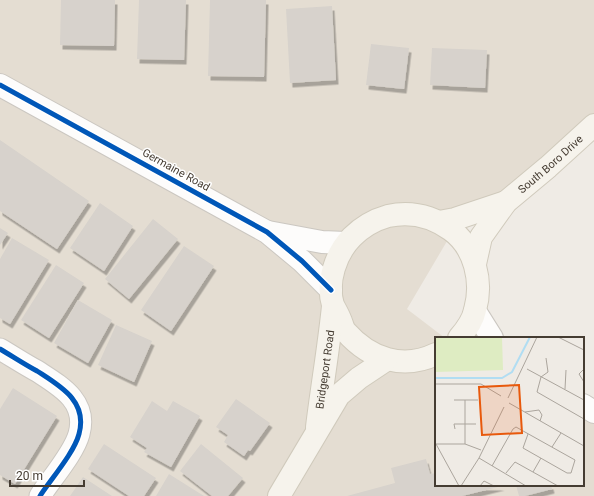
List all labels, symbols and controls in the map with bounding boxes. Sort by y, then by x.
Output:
street label: South Boro Drive [515,132,585,196]
street label: Germaine Road [140,146,212,194]
street label: Bridgeport Road [313,329,337,410]
inset map [435,337,584,486]
scale bar [10,462,84,488]
text: 20 m [16,469,43,483]

